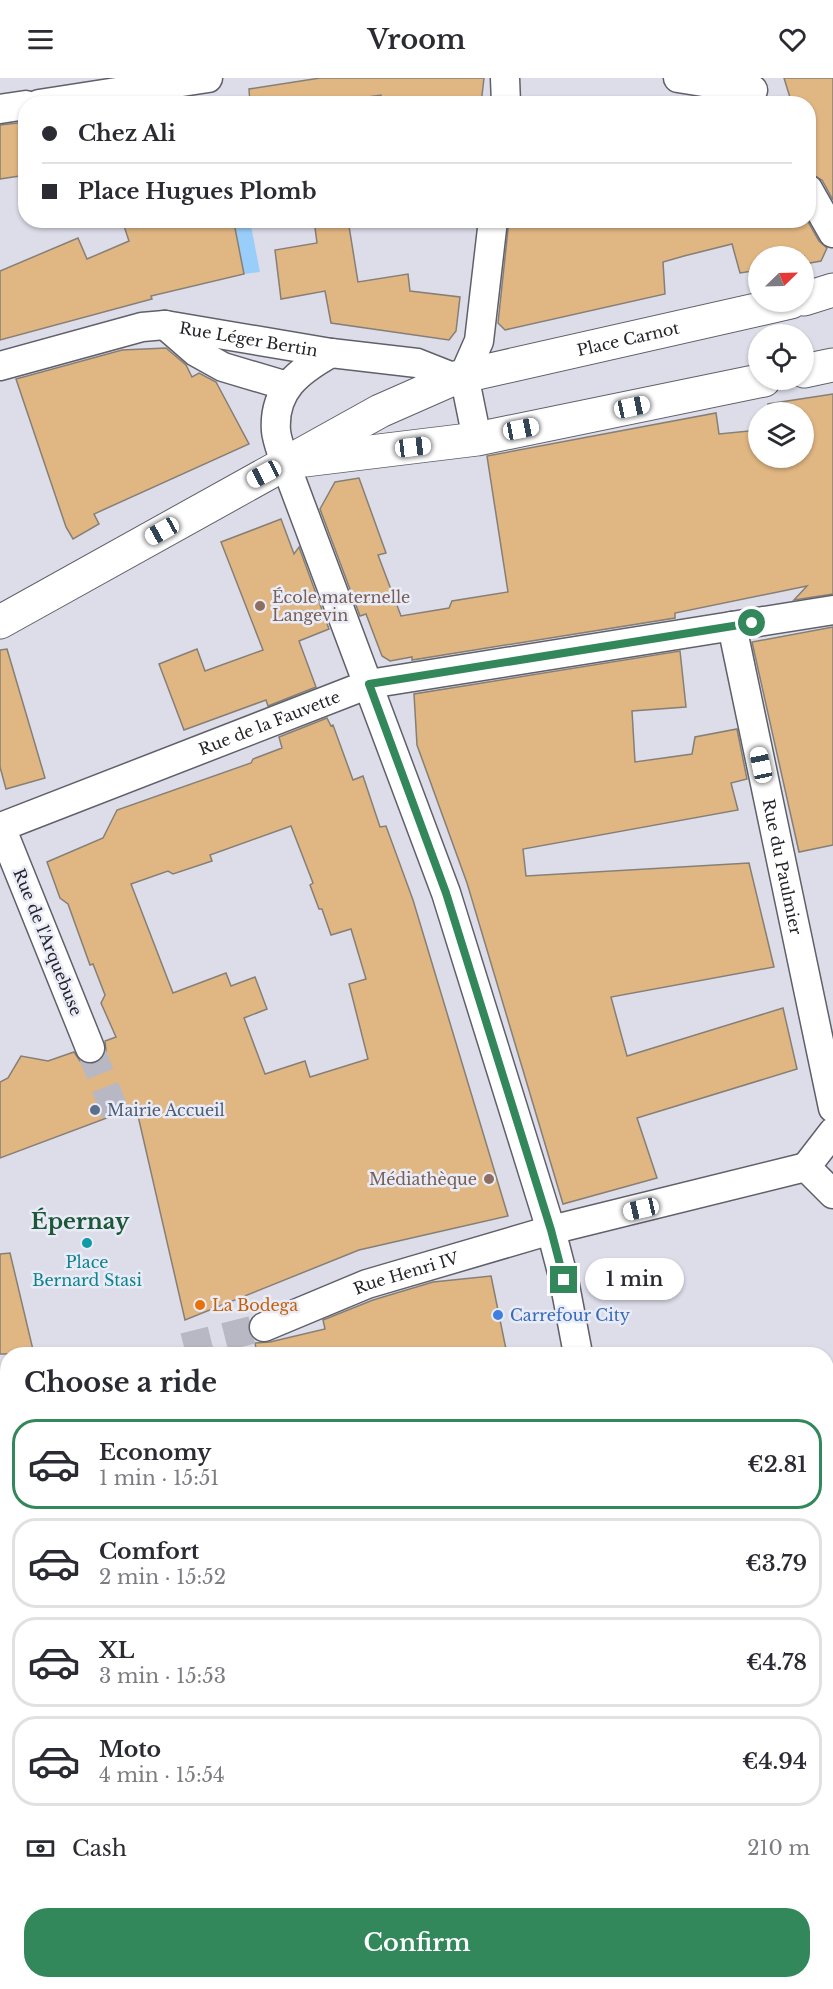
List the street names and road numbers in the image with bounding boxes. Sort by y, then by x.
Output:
street label: Rue Léger Bertin [178,318,319,361]
street label: Place Carnot [575,318,681,360]
street label: Rue de la Fauvette [196,686,343,759]
street label: Rue du Paulmier [758,797,806,937]
street label: Rue de l'Arquebuse [9,865,87,1019]
street label: Rue Henri IV [350,1248,461,1299]

